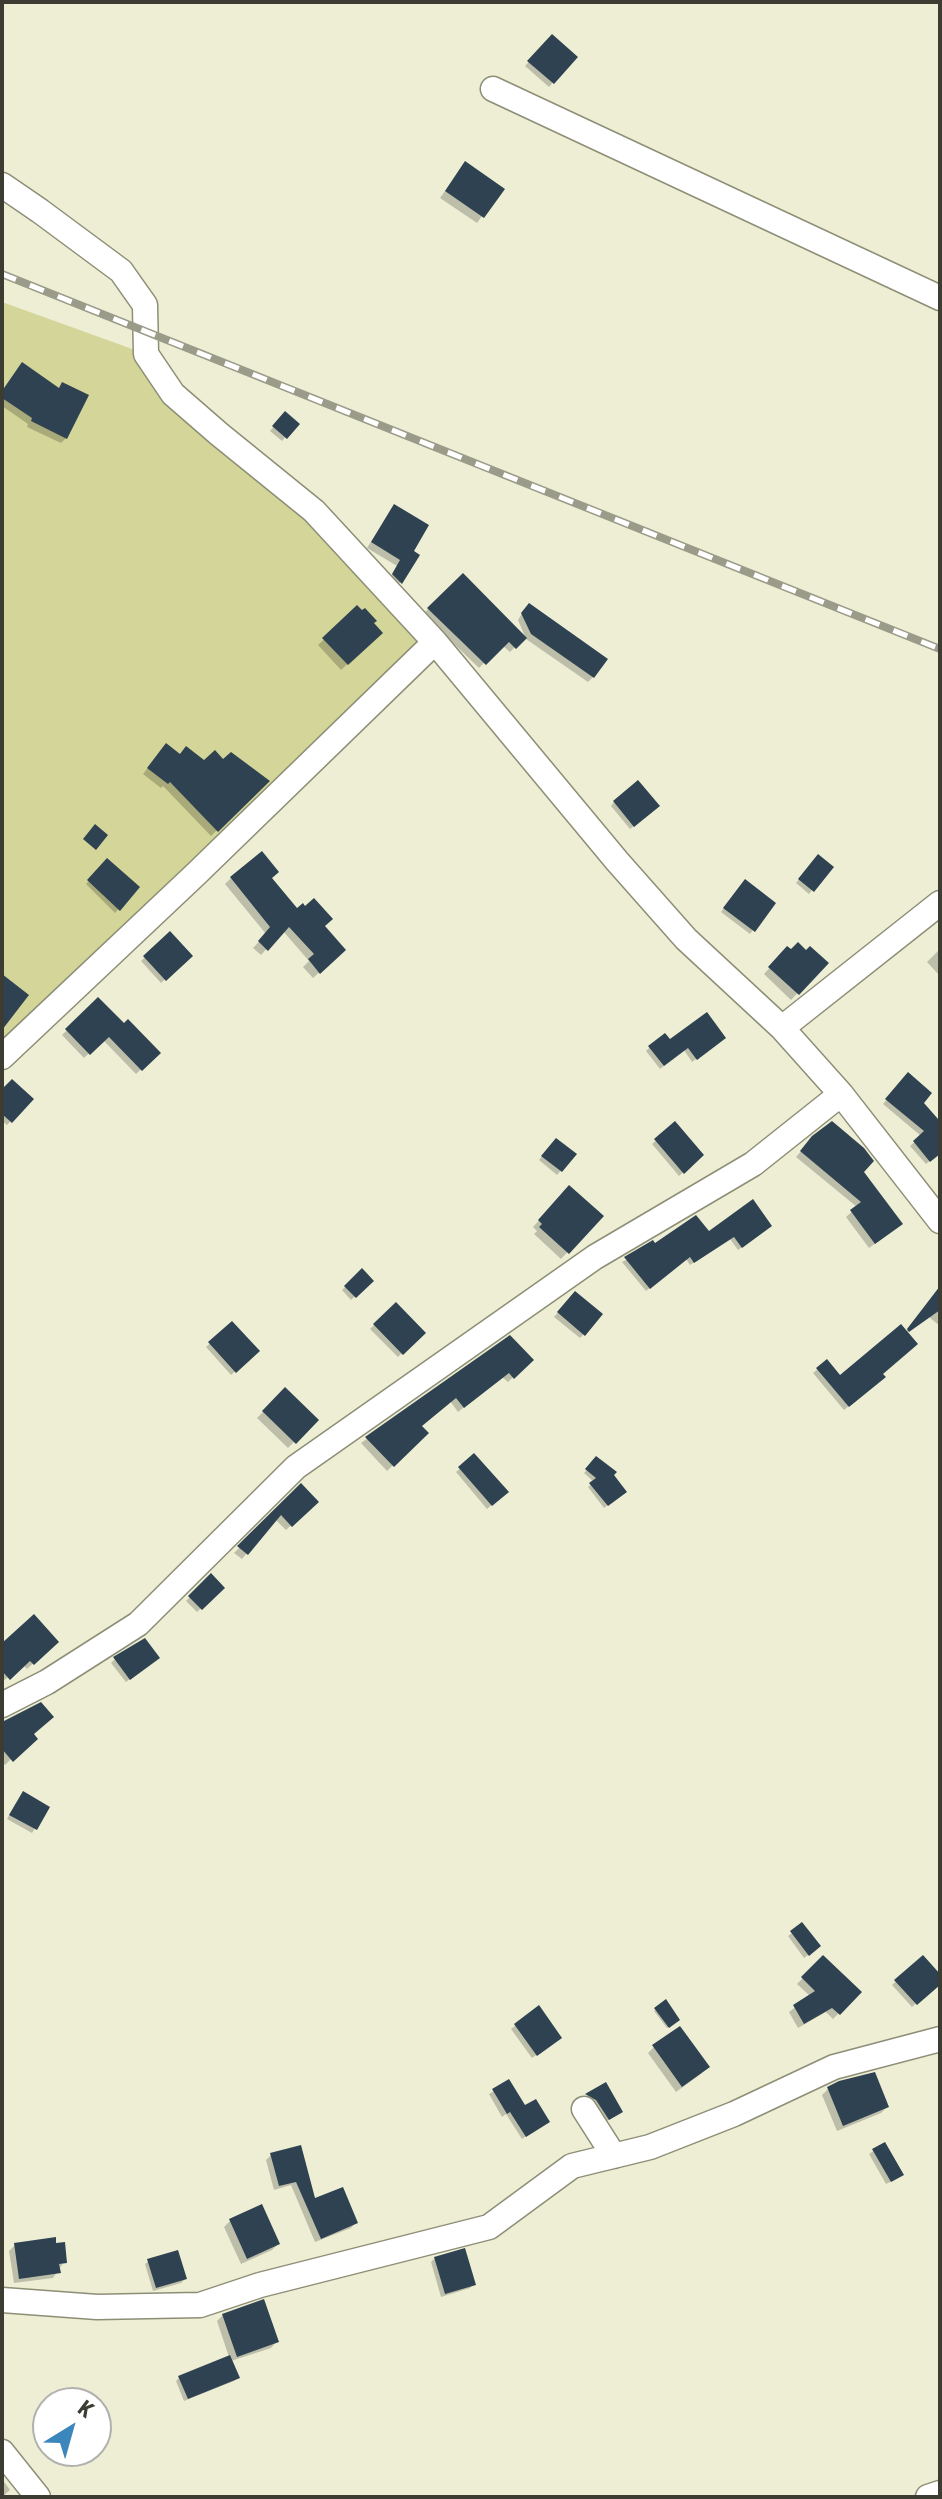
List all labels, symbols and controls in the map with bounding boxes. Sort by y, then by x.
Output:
north arrow [32,2387,112,2467]
text: K [73,2395,98,2423]

